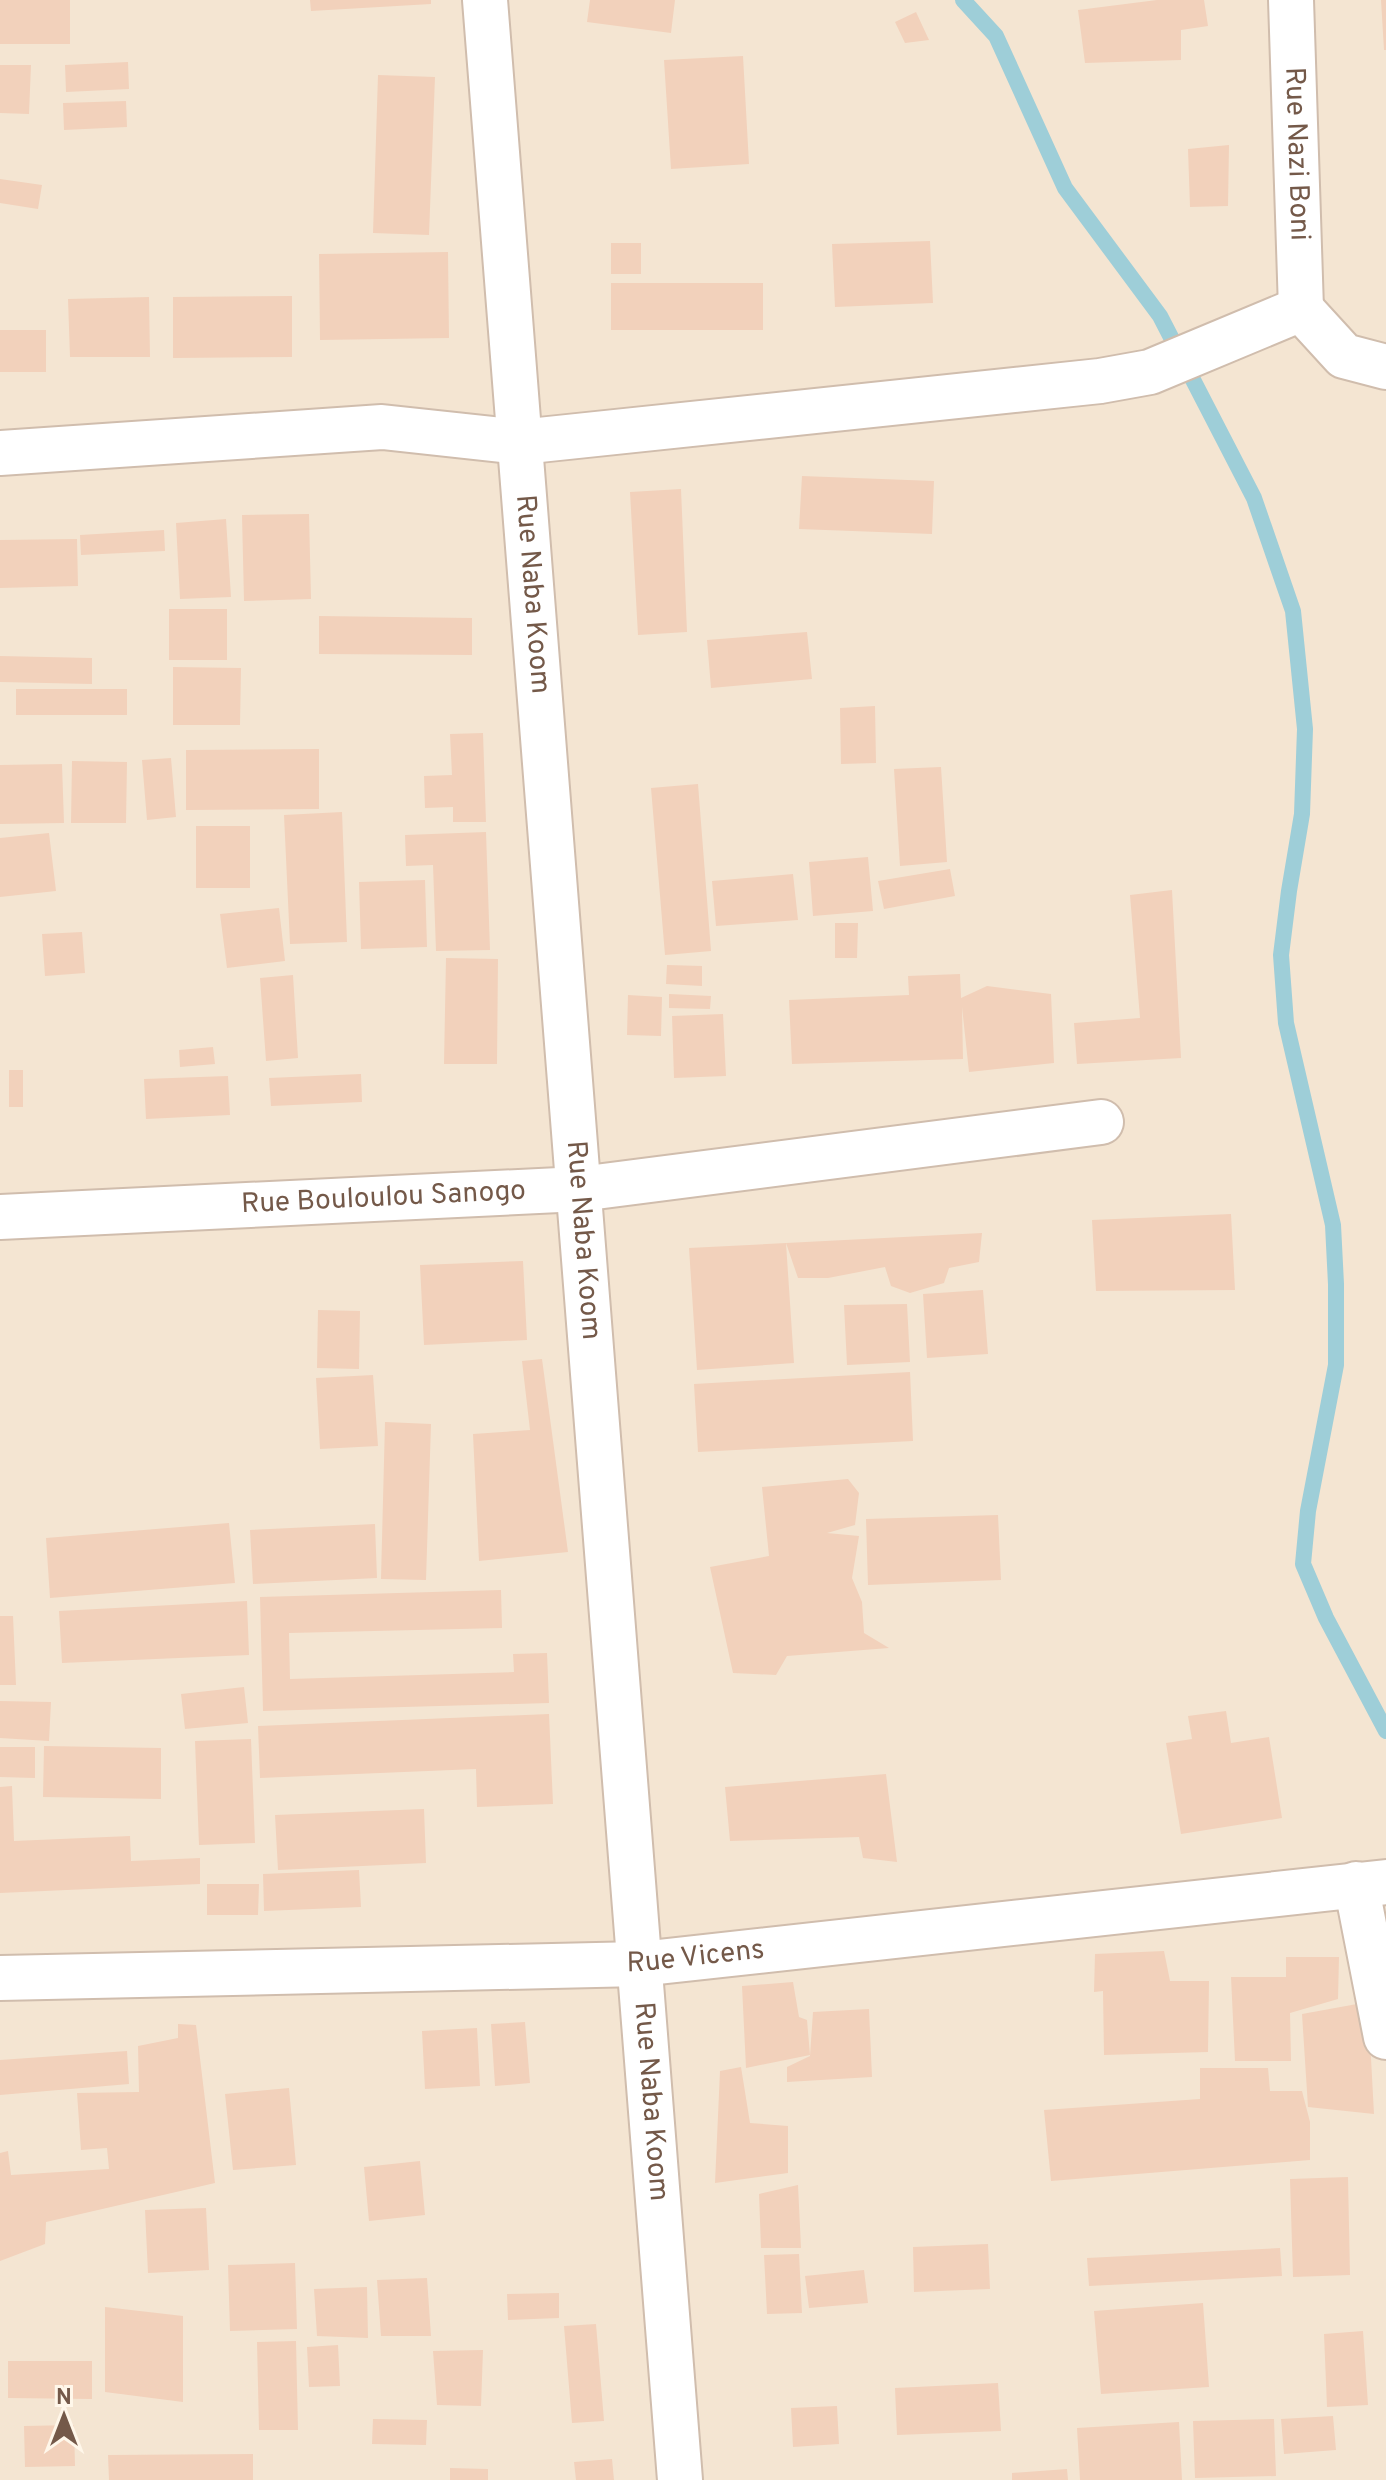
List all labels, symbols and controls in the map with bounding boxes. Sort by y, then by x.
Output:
street label: Rue Nazi Boni [1275,66,1317,241]
street label: Rue Naba Koom [506,493,557,695]
street label: Rue Naba Koom [557,1139,608,1341]
street label: Rue Bouloulou Sanogo [240,1174,527,1223]
street label: Rue Vicens [626,1932,766,1982]
street label: Rue Naba Koom [624,2001,676,2202]
north arrow [24,2376,104,2456]
text: N [56,2385,72,2412]

